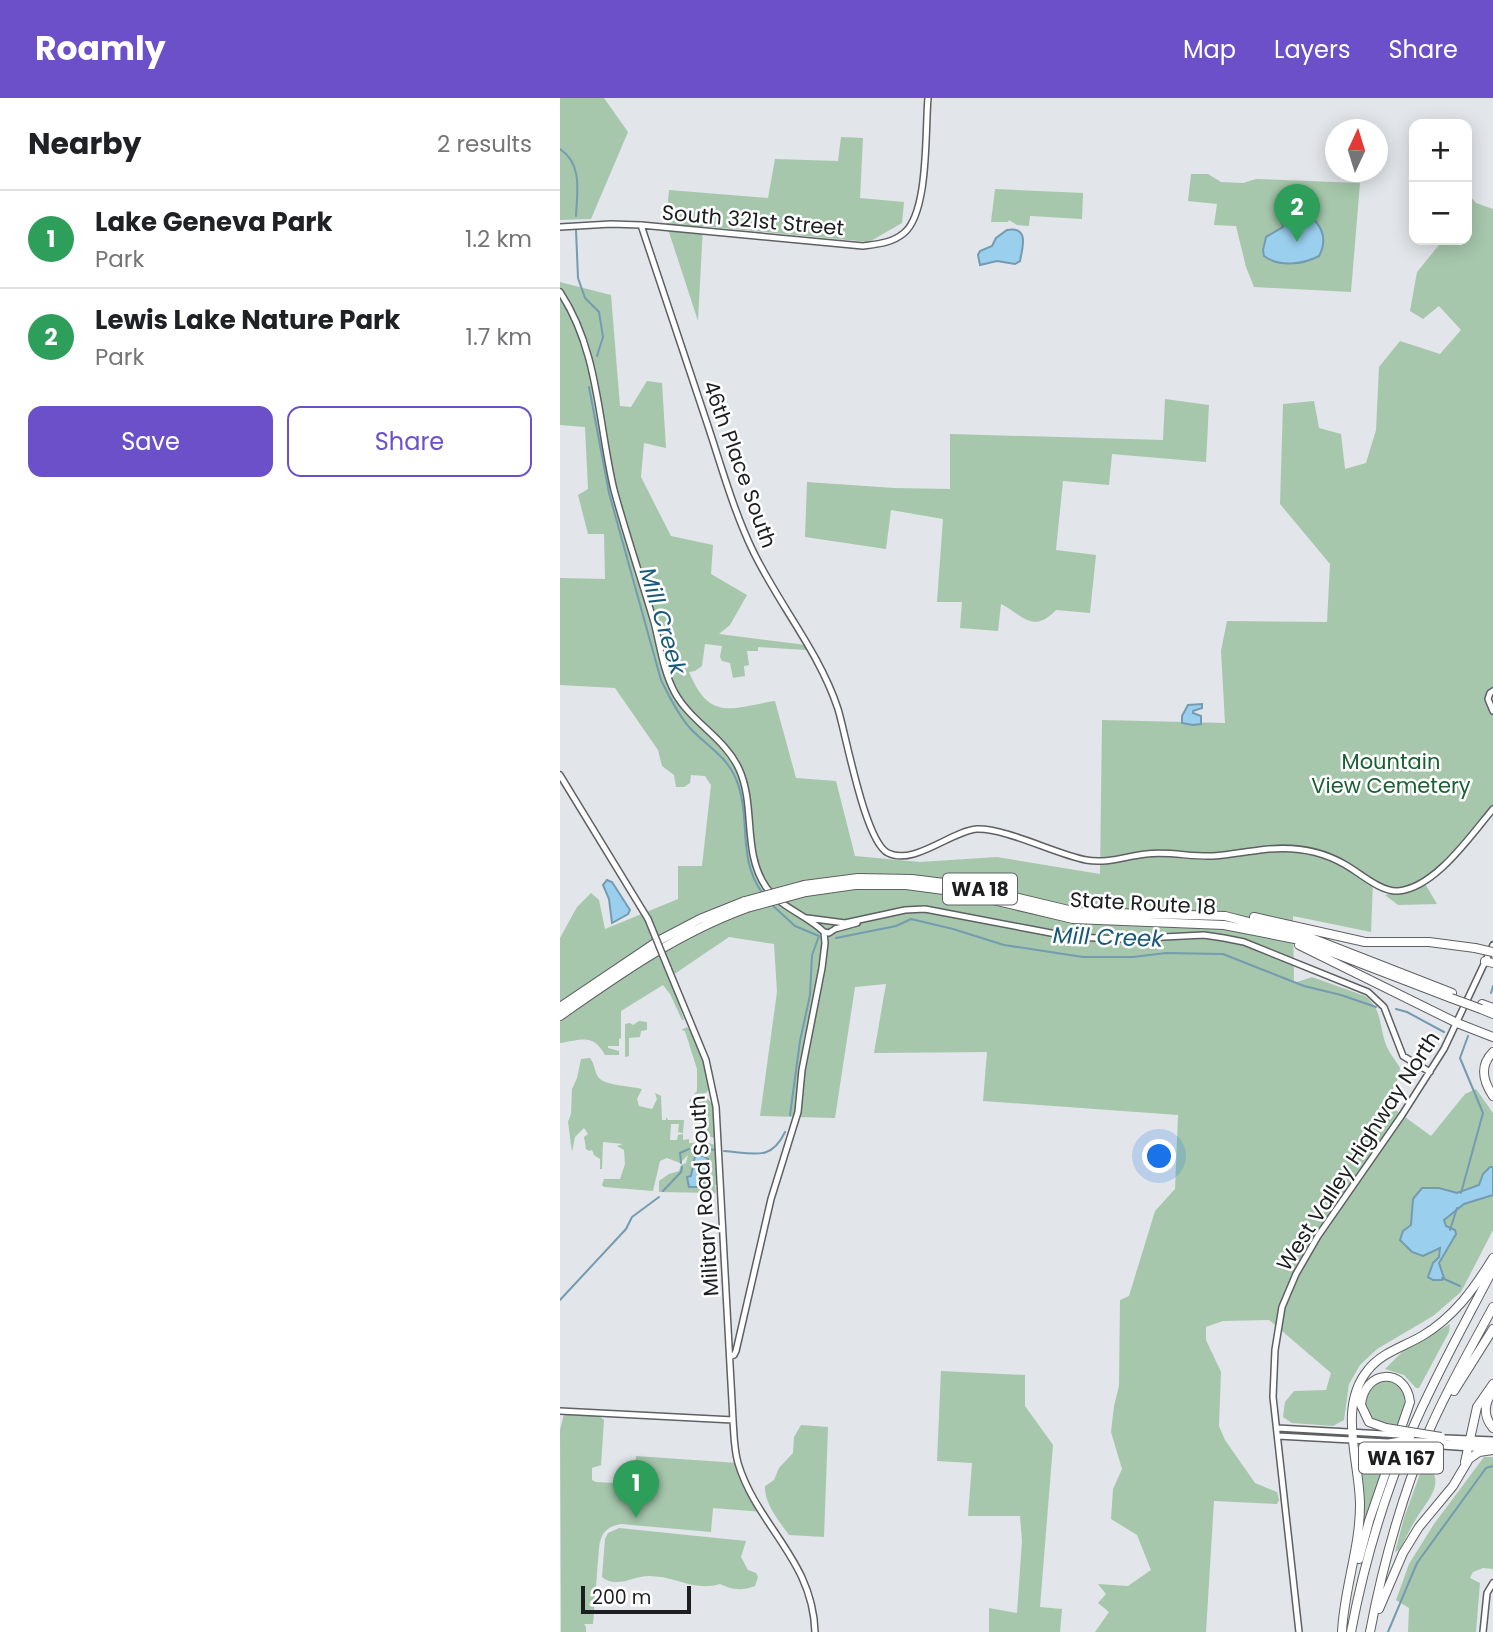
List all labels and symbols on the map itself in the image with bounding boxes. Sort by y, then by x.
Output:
north arrow [1325,119,1388,182]
pin: 2 [1274,184,1320,242]
street label: South 321st Street [661,198,845,242]
street label: 46th Place South [696,376,784,552]
water label: Mill Creek [632,564,695,680]
park label: Mountain View Cemetery [1311,747,1471,800]
road number: WA 18 [943,874,1017,904]
street label: State Route 18 [1069,885,1217,921]
water label: Mill Creek [1052,919,1165,955]
street label: West Valley Highway North [1270,1026,1446,1276]
street label: Military Road South [683,1095,725,1297]
your location [1142,1139,1176,1173]
road number: WA 167 [1359,1442,1443,1474]
pin: 1 [613,1460,659,1518]
scale bar [581,1583,691,1615]

